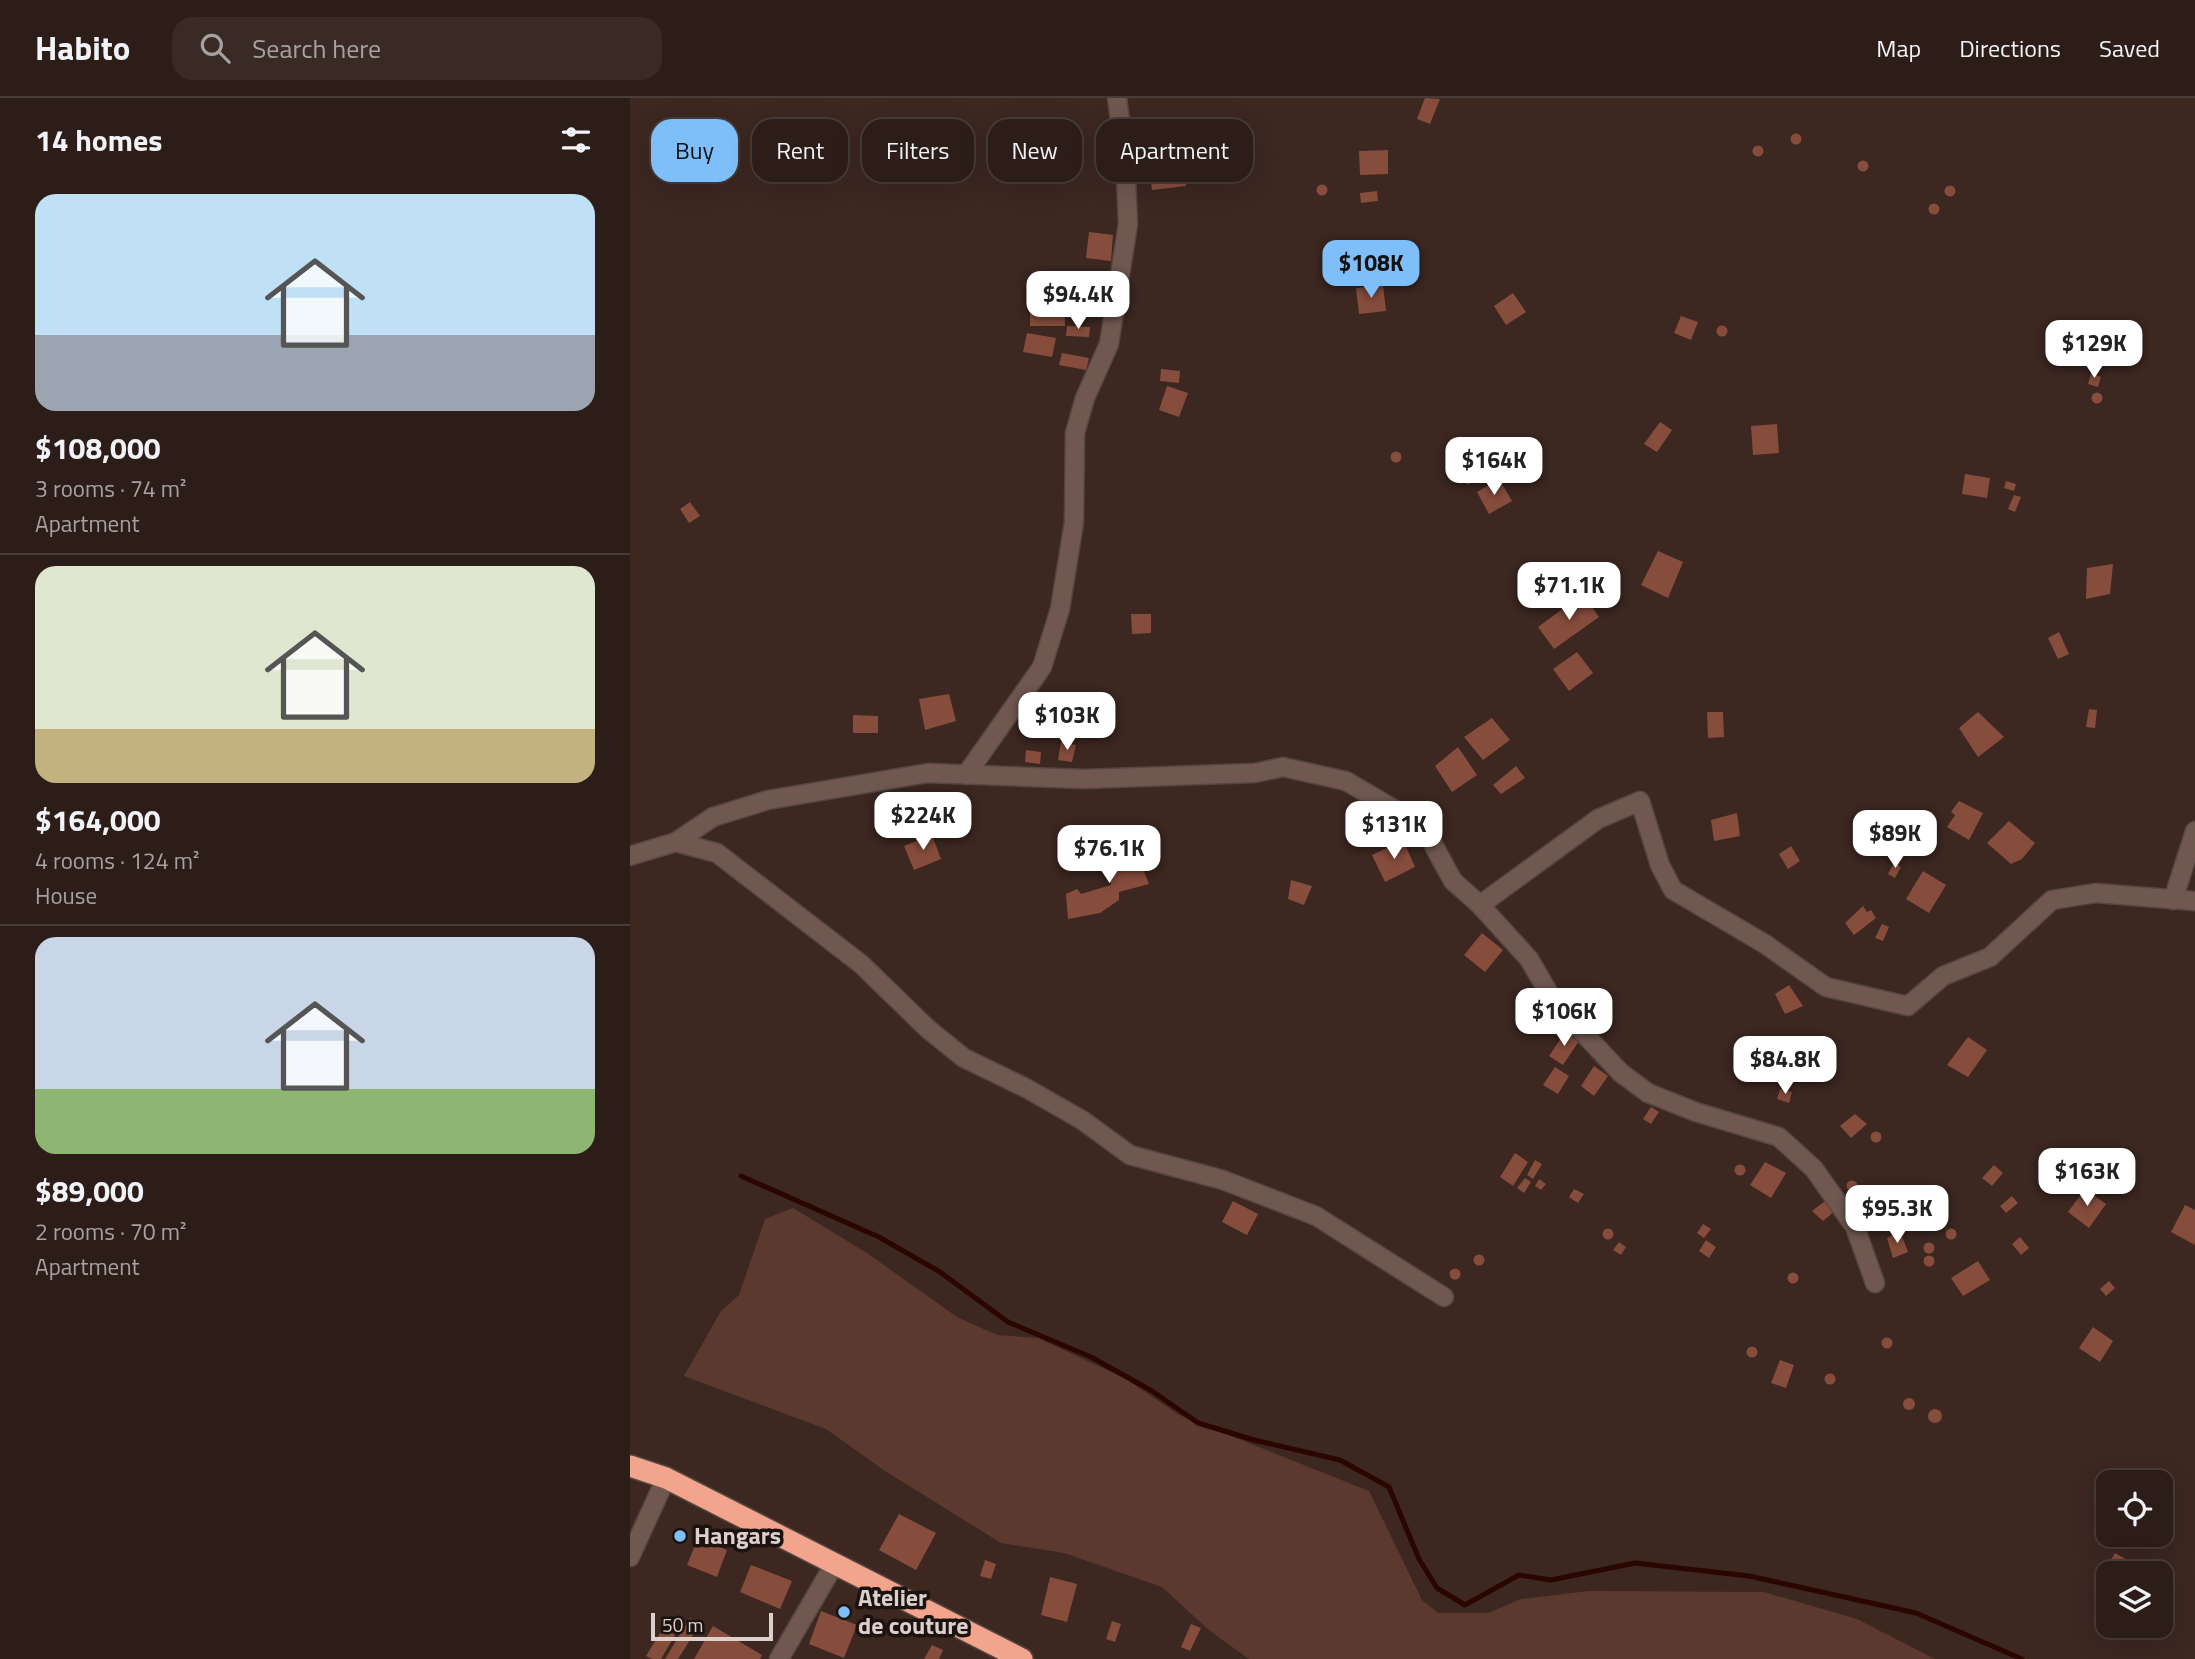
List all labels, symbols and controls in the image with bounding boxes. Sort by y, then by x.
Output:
search box [172,17,662,80]
text: Habito [35,23,130,73]
icon: search [196,29,234,67]
text: Search here [252,29,381,68]
text: Map [1876,30,1921,66]
text: Directions [1959,30,2061,66]
text: Saved [2099,30,2160,66]
text: 14 homes [35,117,162,163]
chip: Buy [651,119,738,182]
chip: Rent [752,119,848,182]
chip: Filters [862,119,974,182]
chip: New [988,119,1082,182]
chip: Apartment [1096,119,1253,182]
icon: filters [557,121,595,159]
icon: home [252,240,378,366]
pin: $108K [1322,240,1420,300]
text: $108K [1338,245,1404,280]
pin: $94.4K [1021,272,1135,331]
text: $94.4K [1042,276,1114,311]
pin: $129K [2045,320,2143,380]
text: $129K [2061,325,2127,360]
text: $108,000 [35,425,161,471]
pin: $164K [1445,438,1543,497]
text: $164K [1461,442,1527,477]
text: 3 rooms · 74 m² [35,471,186,506]
text: Apartment [35,506,140,541]
pin: $71.1K [1512,562,1626,622]
text: $71.1K [1533,567,1605,602]
icon: home [252,612,378,738]
pin: $103K [1018,692,1116,752]
text: $103K [1034,697,1100,732]
pin: $224K [874,792,972,852]
text: $164,000 [35,797,161,843]
text: $224K [890,797,956,832]
pin: $131K [1345,802,1443,861]
text: $131K [1361,806,1427,841]
pin: $89K [1854,810,1936,870]
text: $89K [1869,815,1921,850]
pin: $76.1K [1052,826,1166,885]
text: $76.1K [1073,830,1145,865]
text: 4 rooms · 124 m² [35,843,199,878]
text: House [35,878,97,913]
icon: home [252,983,378,1109]
pin: $106K [1515,988,1613,1048]
text: $106K [1531,993,1597,1028]
pin: $84.8K [1728,1037,1842,1096]
text: $84.8K [1749,1041,1821,1076]
pin: $163K [2038,1148,2136,1208]
text: $163K [2054,1153,2120,1188]
text: $89,000 [35,1168,144,1214]
pin: $95.3K [1840,1186,1954,1245]
text: $95.3K [1861,1190,1933,1225]
text: 2 rooms · 70 m² [35,1214,186,1249]
text: Apartment [35,1249,140,1284]
map controls [2096,1470,2173,1638]
button: locate [2096,1470,2173,1547]
place label: Hangars [694,1517,781,1553]
marker: Hangars [672,1528,688,1544]
button: layers [2096,1561,2173,1638]
place label: Atelier de couture [858,1579,969,1643]
marker: Atelier de couture [836,1604,852,1620]
scale bar [651,1610,774,1642]
text: 50 m [662,1610,703,1639]

